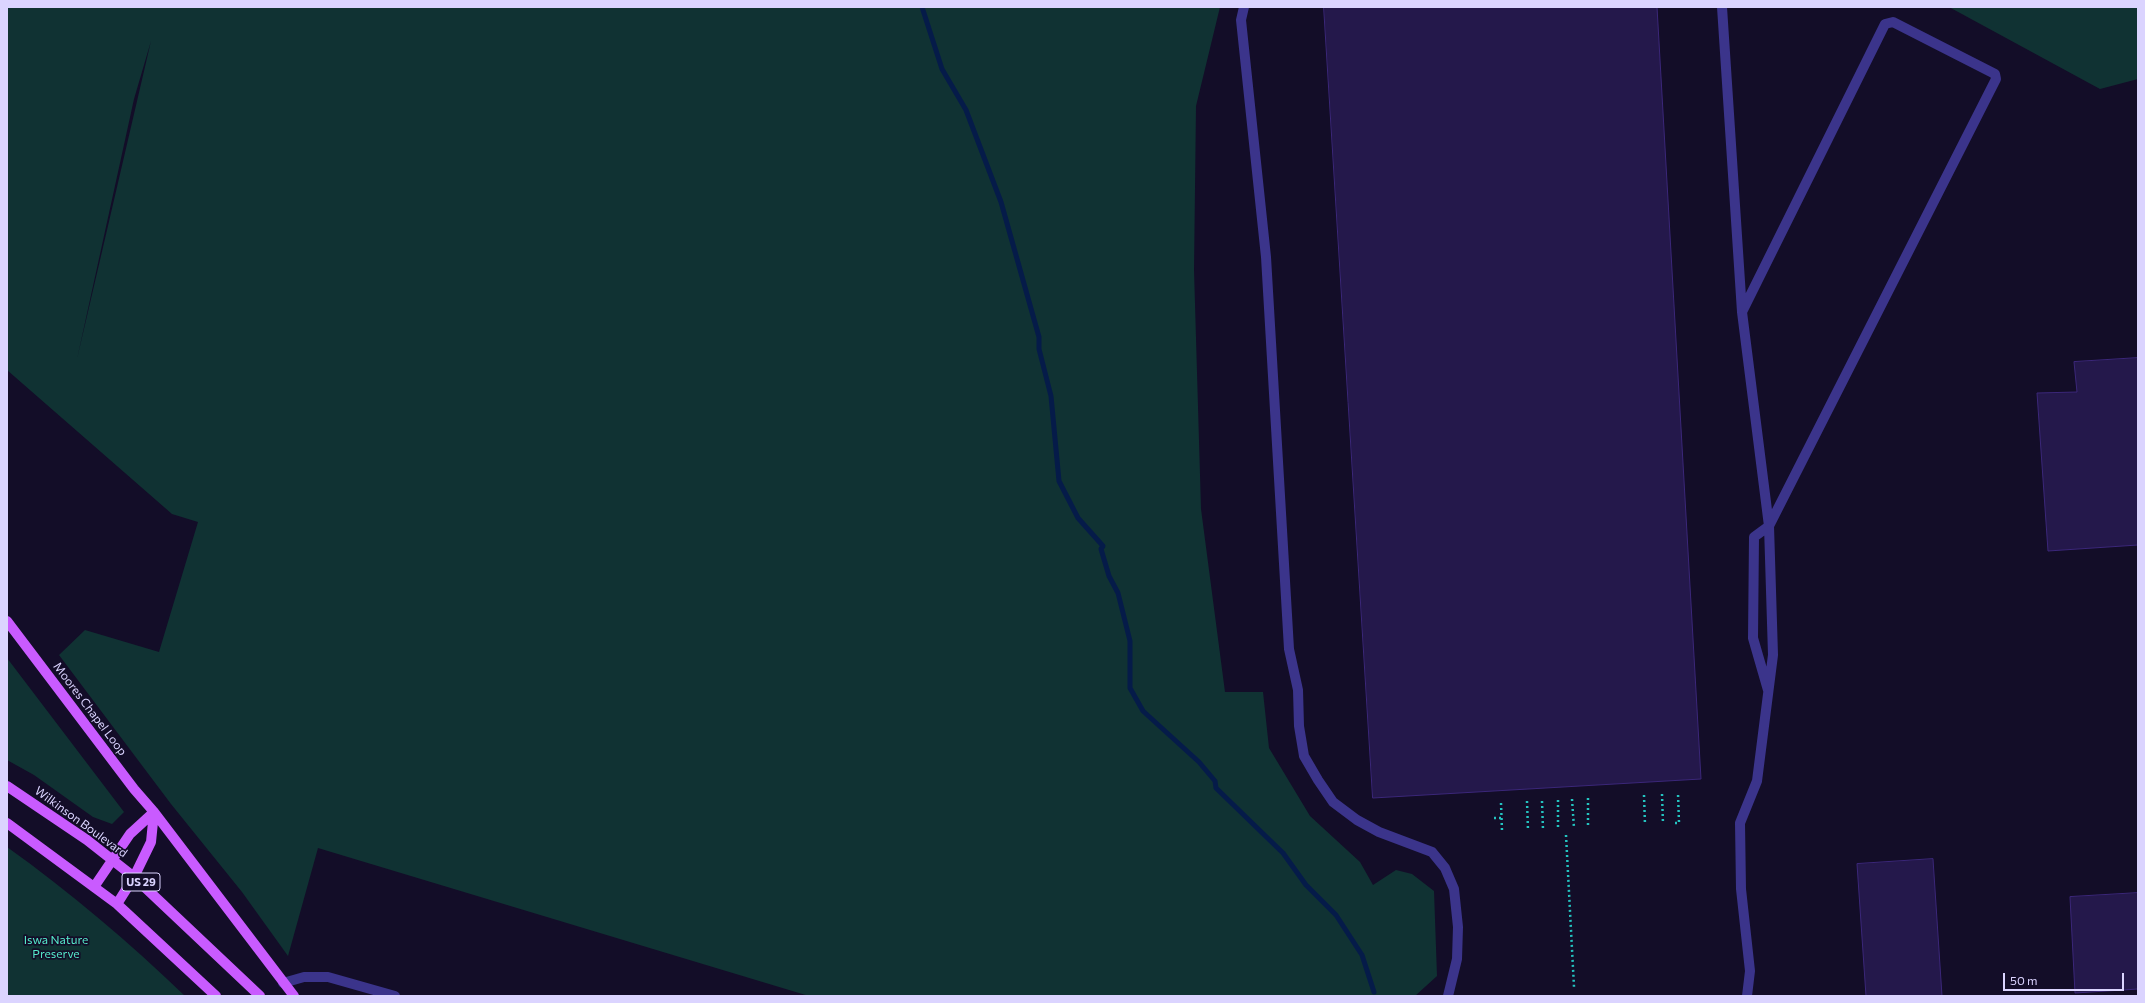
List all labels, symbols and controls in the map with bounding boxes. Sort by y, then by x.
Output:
street label: Moores Chapel Loop [50,660,130,758]
street label: Wilkinson Boulevard [32,783,130,861]
road number: US 29 [122,873,160,891]
park label: Iswa Nature Preserve [24,933,88,961]
scale bar [2005,965,2126,991]
text: 50 m [2010,973,2038,987]

